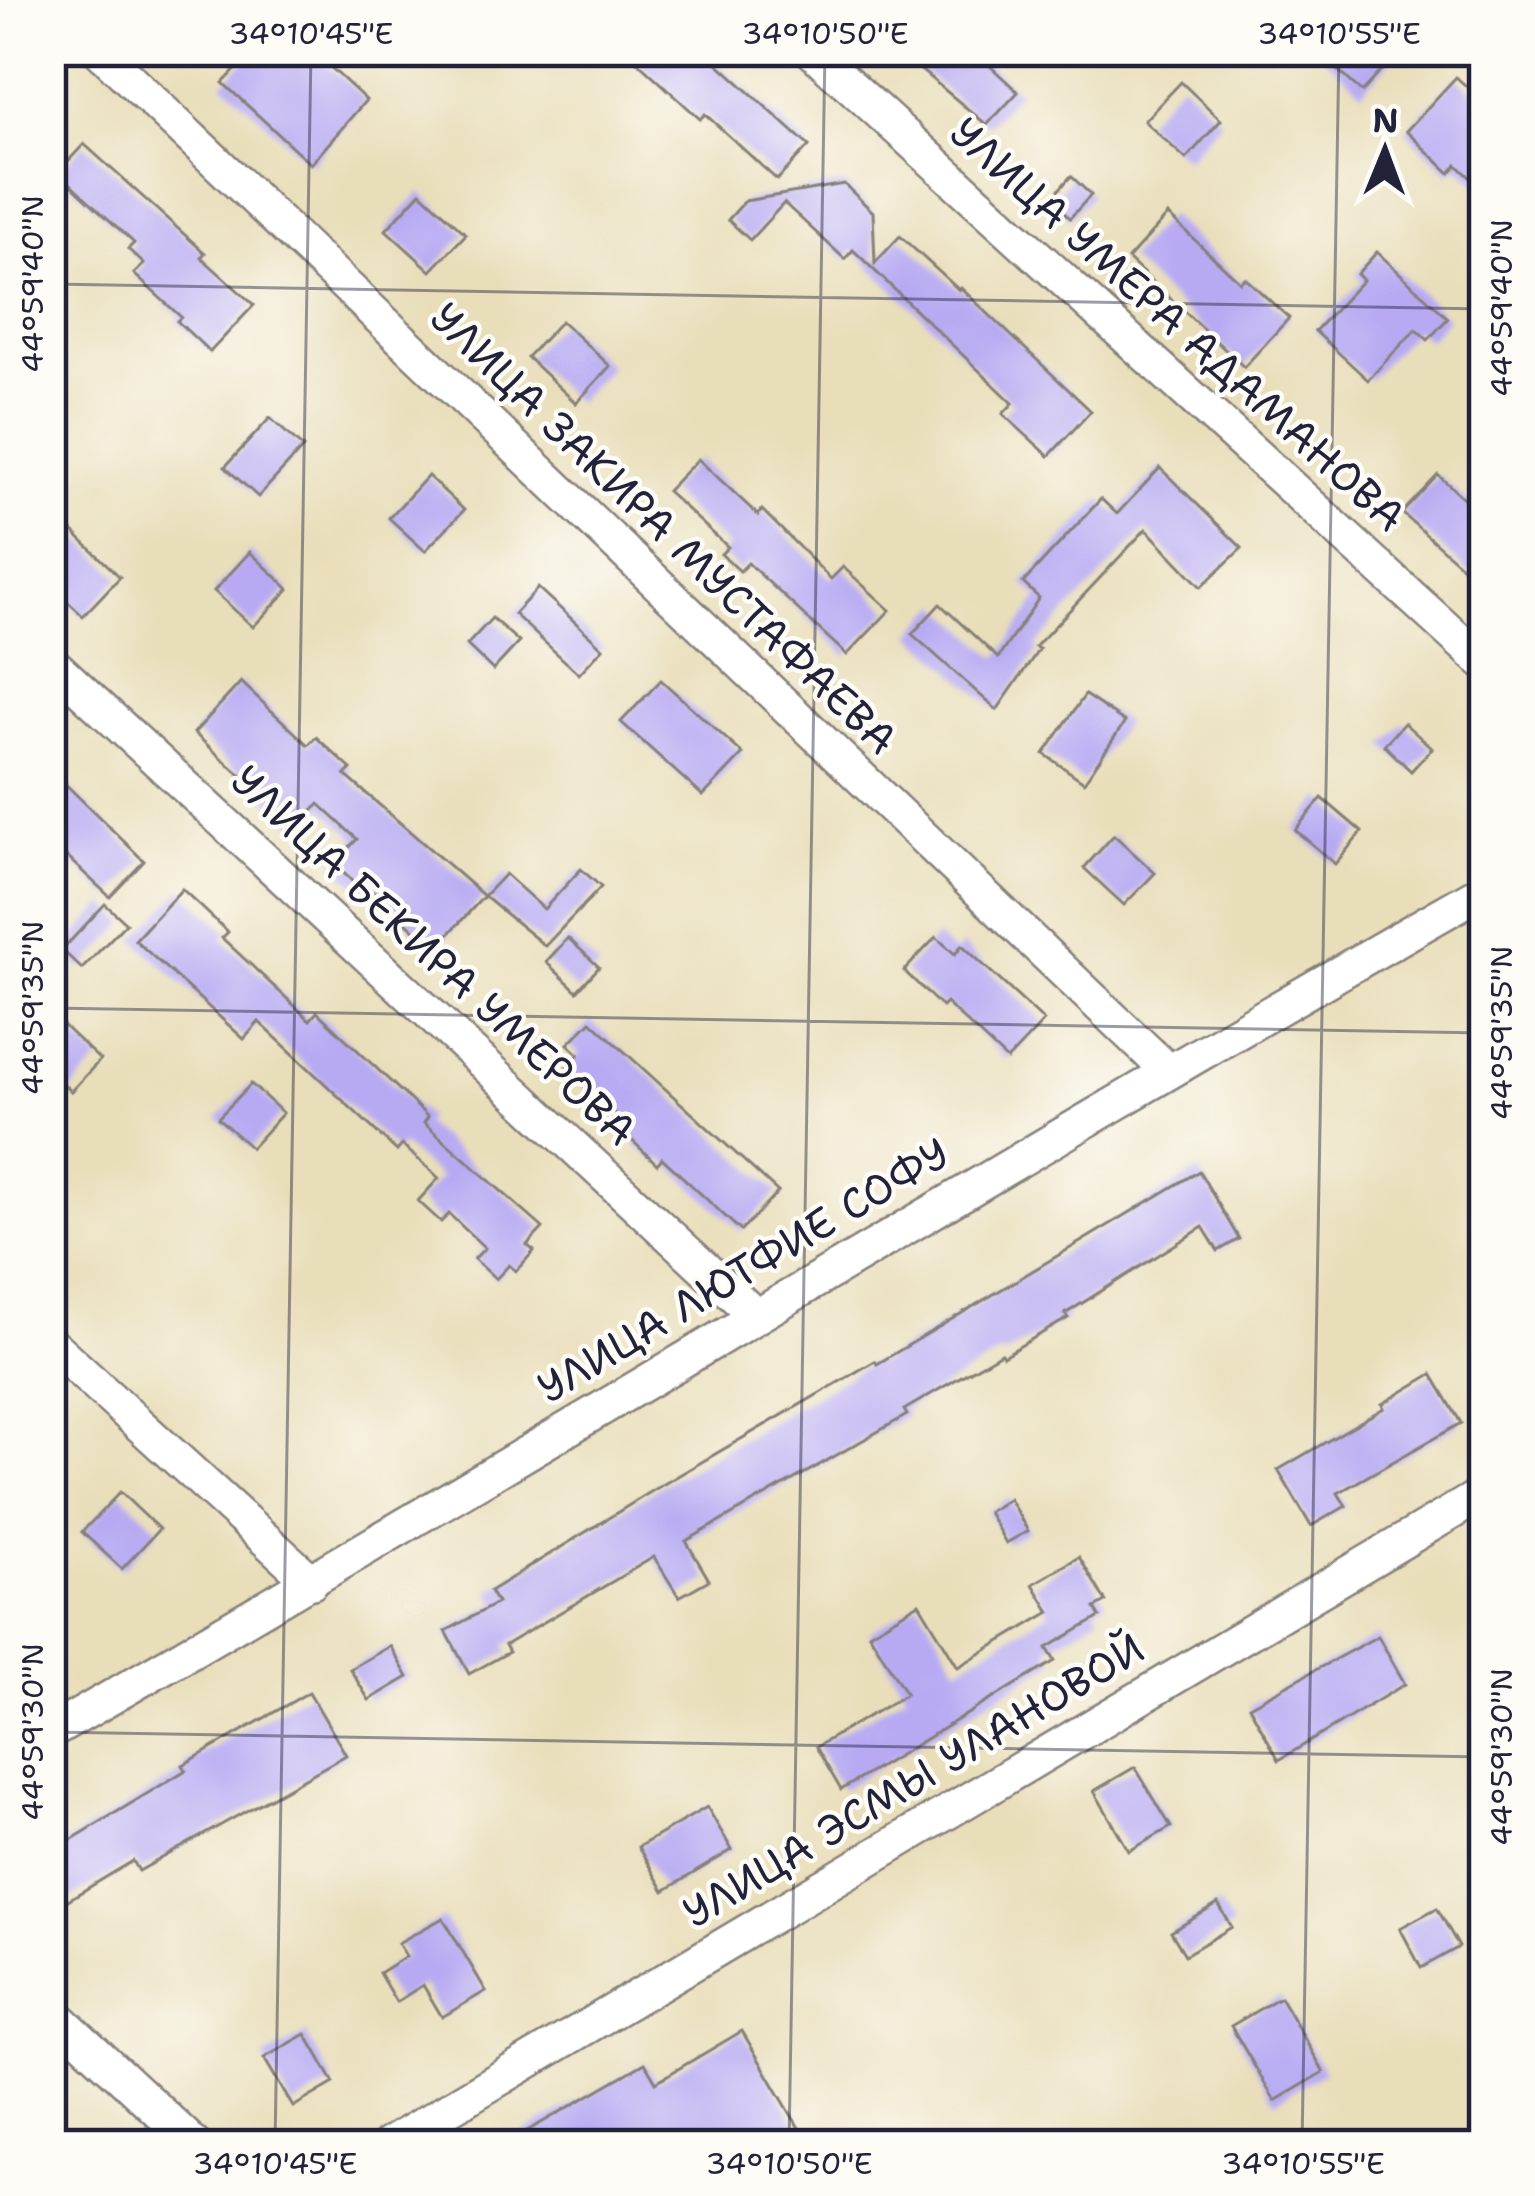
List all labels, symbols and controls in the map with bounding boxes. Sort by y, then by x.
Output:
text: 34°10'45"E [229,13,393,54]
text: 34°10'50"E [741,13,909,54]
text: 34°10'55"E [1257,13,1421,54]
north arrow [1325,90,1445,210]
text: N [1372,98,1399,143]
street label: УЛИЦА УМЕРА АДАМАНОВА [938,104,1418,544]
text: 44°59'40"N [12,195,53,373]
text: 44°59'40"N [1481,219,1522,397]
street label: УЛИЦА ЗАКИРА МУСТАФАЕВА [418,289,910,767]
street label: УЛИЦА БЕКИРА УМЕРОВА [219,752,649,1158]
text: 44°59'35"N [12,921,53,1095]
text: 44°59'35"N [1481,946,1522,1120]
street label: УЛИЦА ЛЮТФИЕ СОФУ [527,1125,959,1415]
street label: УЛИЦА ЭСМЫ УЛАНОВОЙ [672,1620,1154,1940]
text: 44°59'30"N [12,1643,53,1821]
text: 44°59'30"N [1481,1668,1522,1846]
text: 34°10'45"E [193,2143,357,2184]
text: 34°10'50"E [705,2143,873,2184]
text: 34°10'55"E [1221,2143,1385,2184]

